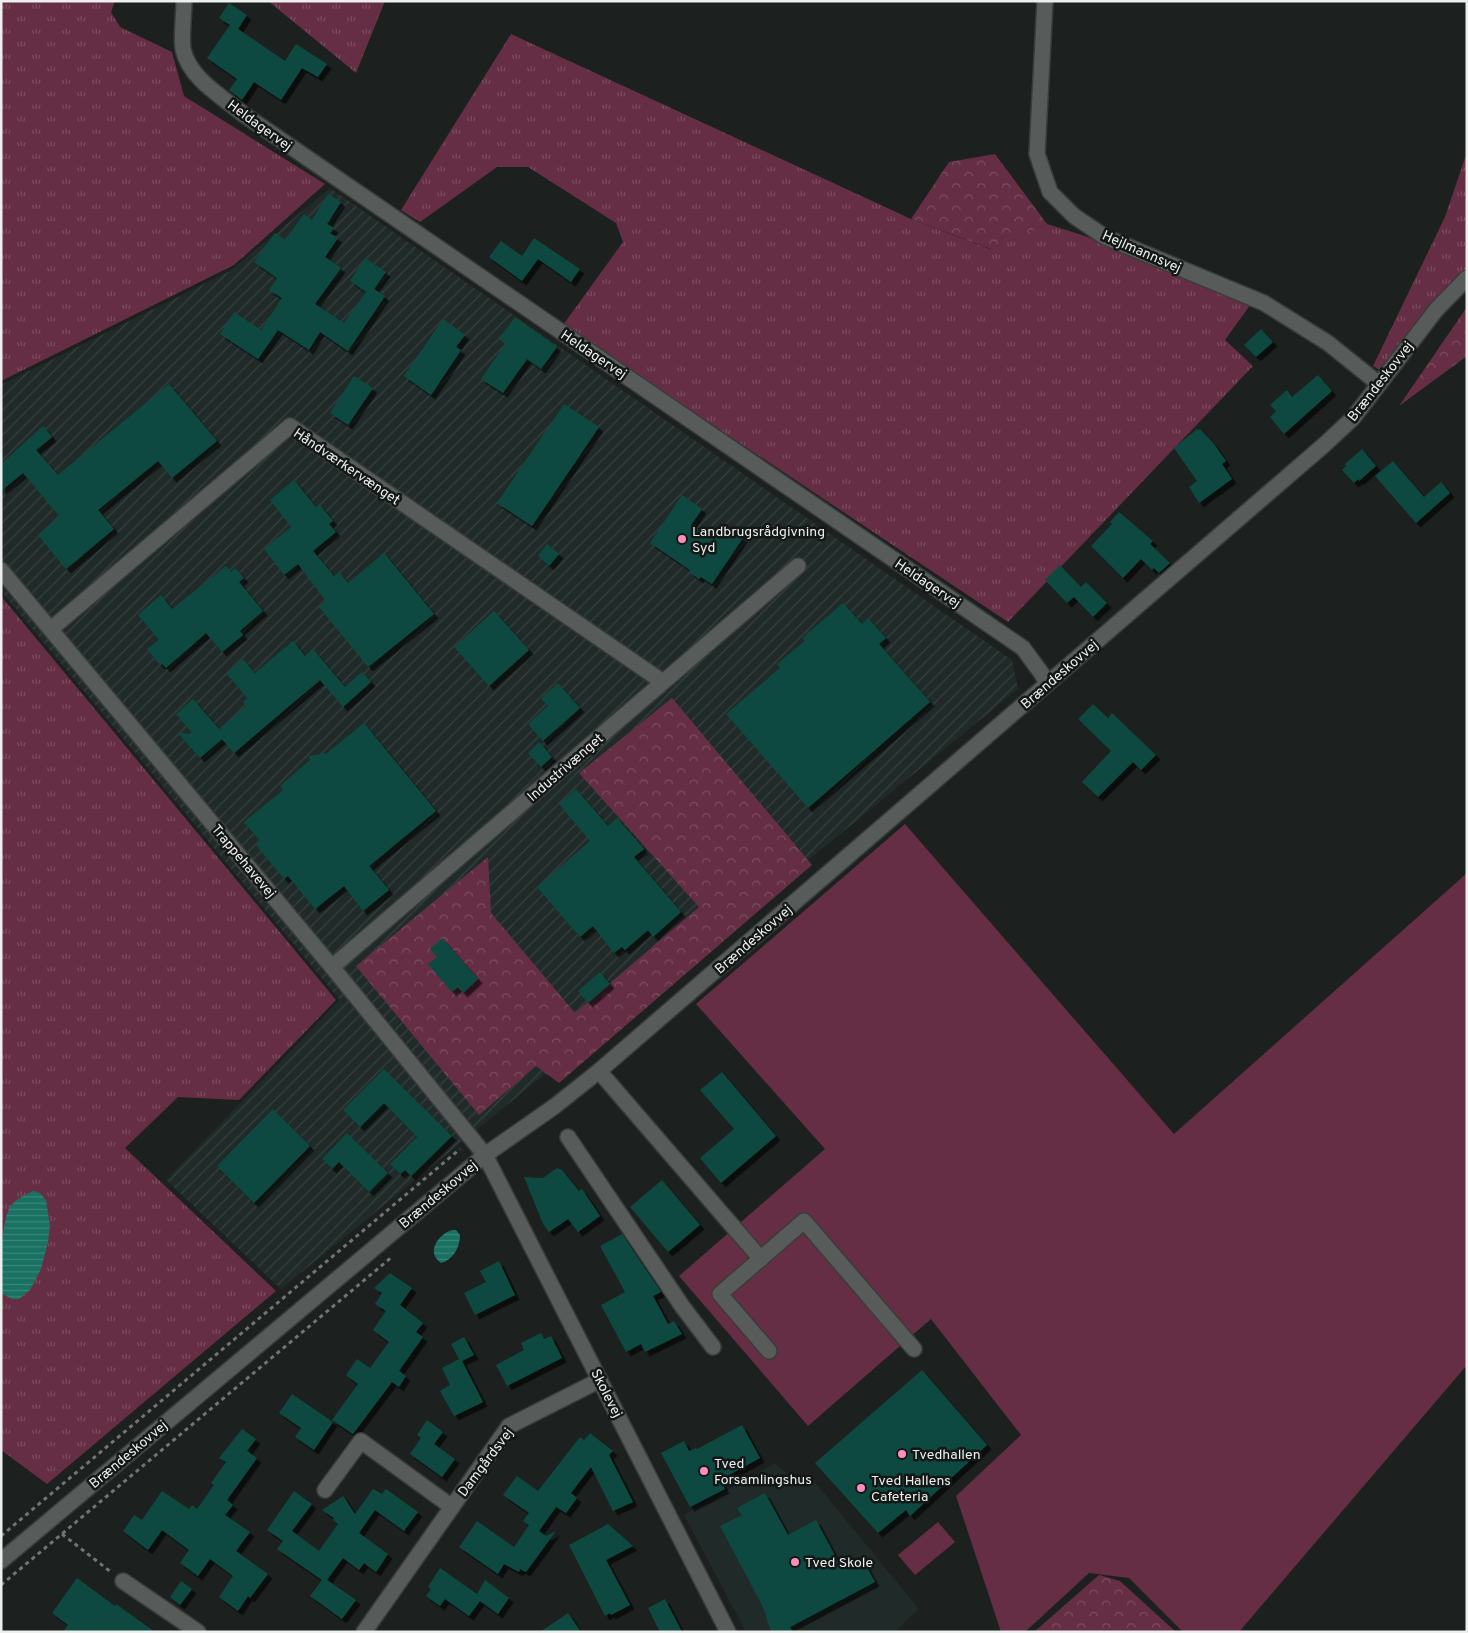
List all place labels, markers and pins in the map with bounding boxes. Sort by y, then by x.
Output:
place label: Landbrugsrådgivning Syd [692,524,825,557]
marker: Landbrugsrådgivning Syd [676,533,688,545]
place label: Tvedhallen [912,1447,981,1464]
marker: Tvedhallen [896,1448,908,1460]
place label: Tved Forsamlingshus [714,1456,812,1489]
marker: Tved Forsamlingshus [698,1465,710,1477]
place label: Tved Hallens Cafeteria [871,1473,951,1506]
marker: Tved Hallens Cafeteria [855,1482,867,1494]
place label: Tved Skole [805,1555,873,1572]
marker: Tved Skole [789,1556,801,1568]

